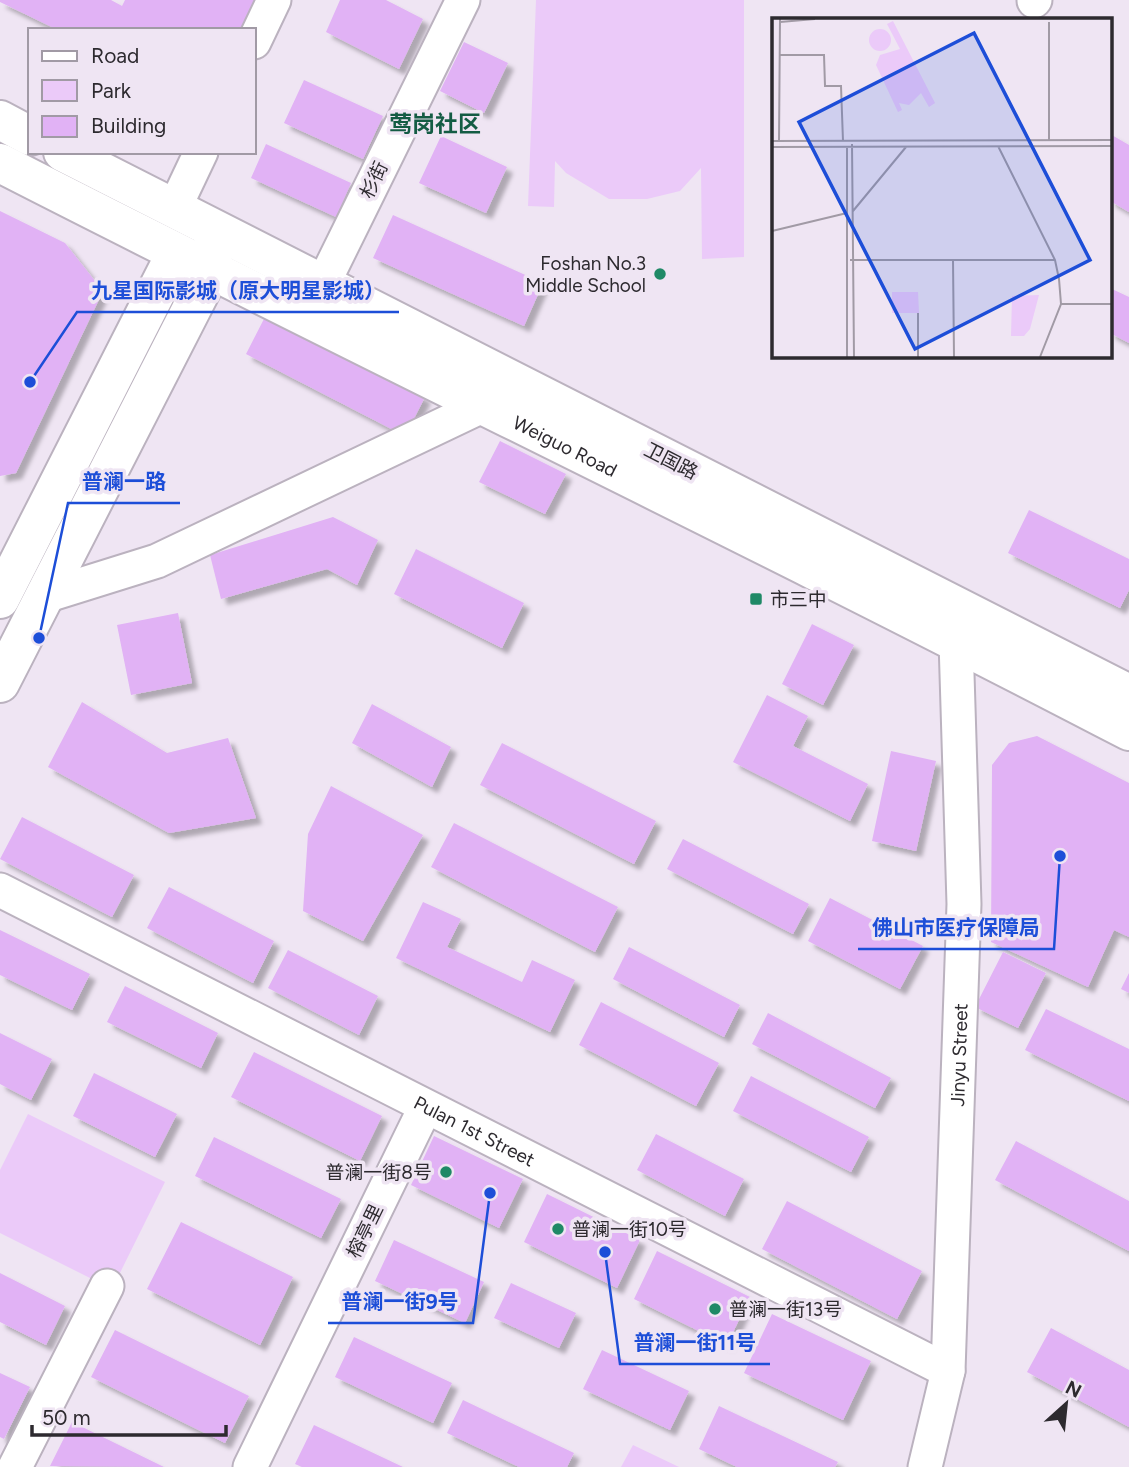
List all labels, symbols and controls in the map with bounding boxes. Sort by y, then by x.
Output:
inset map [772,18,1112,357]
legend [28,28,256,154]
text: Road [91,43,139,68]
text: Park [91,78,132,103]
district label: 莺岗社区 [389,110,481,138]
text: Building [91,113,166,138]
street label: 杉街 [355,158,393,202]
place label: Foshan No.3 Middle School [525,252,646,297]
marker: Foshan No.3 Middle School [652,266,668,282]
callout: 九星国际影城（原大明星影城） [77,270,399,312]
text: 九星国际影城（原大明星影城） [91,278,385,303]
street label: Weiguo Road [509,410,621,482]
street label: 卫国路 [640,438,702,484]
callout: 普澜一路 [68,461,180,503]
text: 普澜一路 [82,469,166,494]
place label: 市三中 [770,588,827,611]
marker: 市三中 [748,591,764,607]
callout: 佛山市医疗保障局 [858,907,1054,949]
text: 佛山市医疗保障局 [872,915,1040,940]
street label: Jinyu Street [946,1003,972,1107]
street label: Pulan 1st Street [410,1090,539,1171]
place label: 普澜一街8号 [325,1161,432,1184]
marker: 普澜一街8号 [438,1164,454,1180]
street label: 榕亭里 [342,1200,388,1262]
place label: 普澜一街10号 [572,1218,687,1241]
marker: 普澜一街10号 [550,1221,566,1237]
callout: 普澜一街9号 [328,1281,473,1323]
text: 普澜一街9号 [341,1289,459,1314]
place label: 普澜一街13号 [729,1298,842,1321]
marker: 普澜一街13号 [707,1301,723,1317]
callout: 普澜一街11号 [620,1322,770,1364]
text: 普澜一街11号 [634,1330,756,1355]
north arrow [1031,1369,1101,1439]
text: N [1062,1376,1085,1403]
scale bar [32,1394,226,1438]
text: 50 m [42,1405,91,1430]

